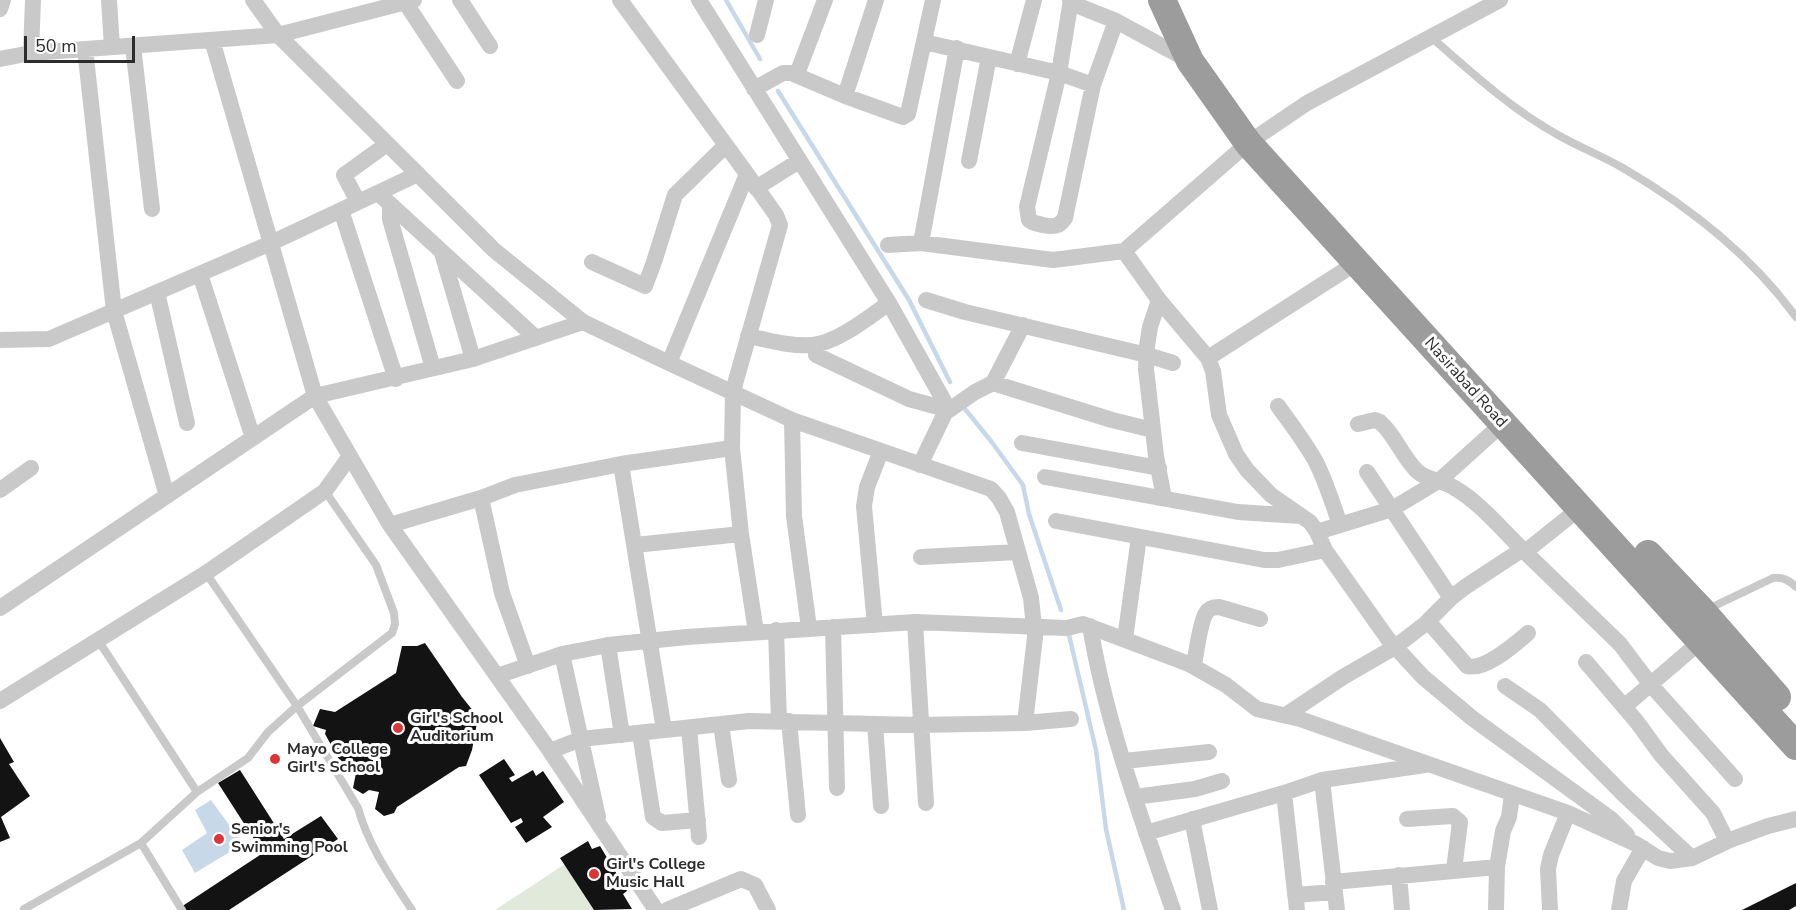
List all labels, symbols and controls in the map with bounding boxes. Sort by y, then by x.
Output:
scale bar [27,24,138,62]
text: 50 m [35,34,77,58]
street label: Nasirabad Road [1420,334,1510,432]
place label: Girl's School Auditorium [410,709,503,747]
marker: Girl's School Auditorium [391,721,405,735]
place label: Mayo College Girl's School [287,740,388,778]
marker: Mayo College Girl's School [268,752,282,766]
place label: Senior's Swimming Pool [231,820,348,858]
marker: Senior's Swimming Pool [212,832,226,846]
place label: Girl's College Music Hall [606,855,705,893]
marker: Girl's College Music Hall [587,867,601,881]

